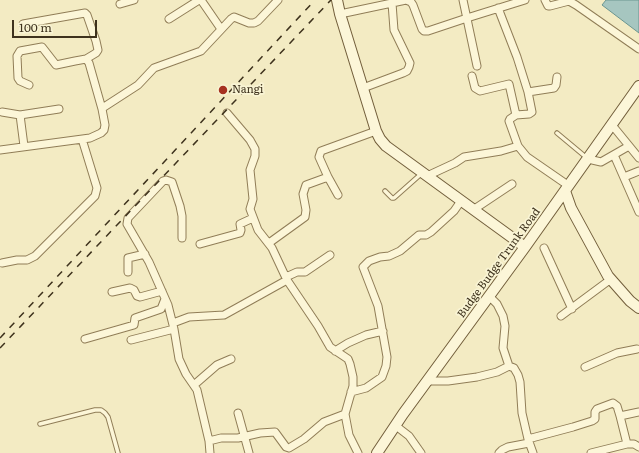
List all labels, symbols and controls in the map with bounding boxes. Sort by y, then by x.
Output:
scale bar [14,12,99,38]
text: 100 m [19,18,52,36]
place label: Nangi [232,83,264,97]
marker: Nangi [217,84,229,96]
street label: Budge Budge Trunk Road [455,206,543,320]

